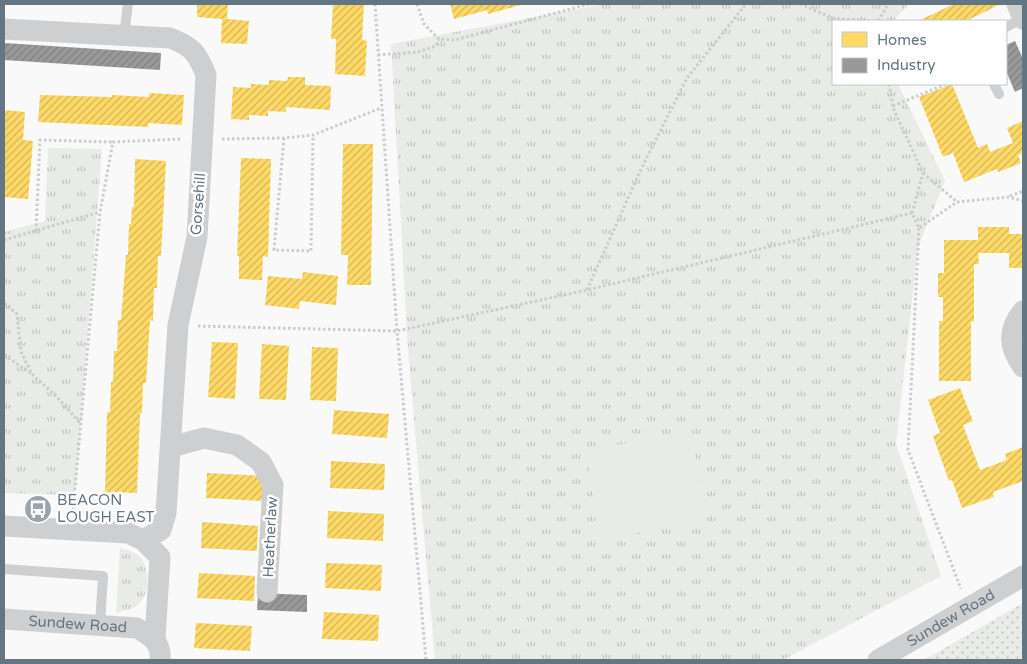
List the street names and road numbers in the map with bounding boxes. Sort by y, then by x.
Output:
street label: Gorsehill [187,172,209,236]
street label: Heatherlaw [259,496,281,578]
street label: Sundew Road [903,585,998,650]
street label: Sundew Road [28,612,128,636]

